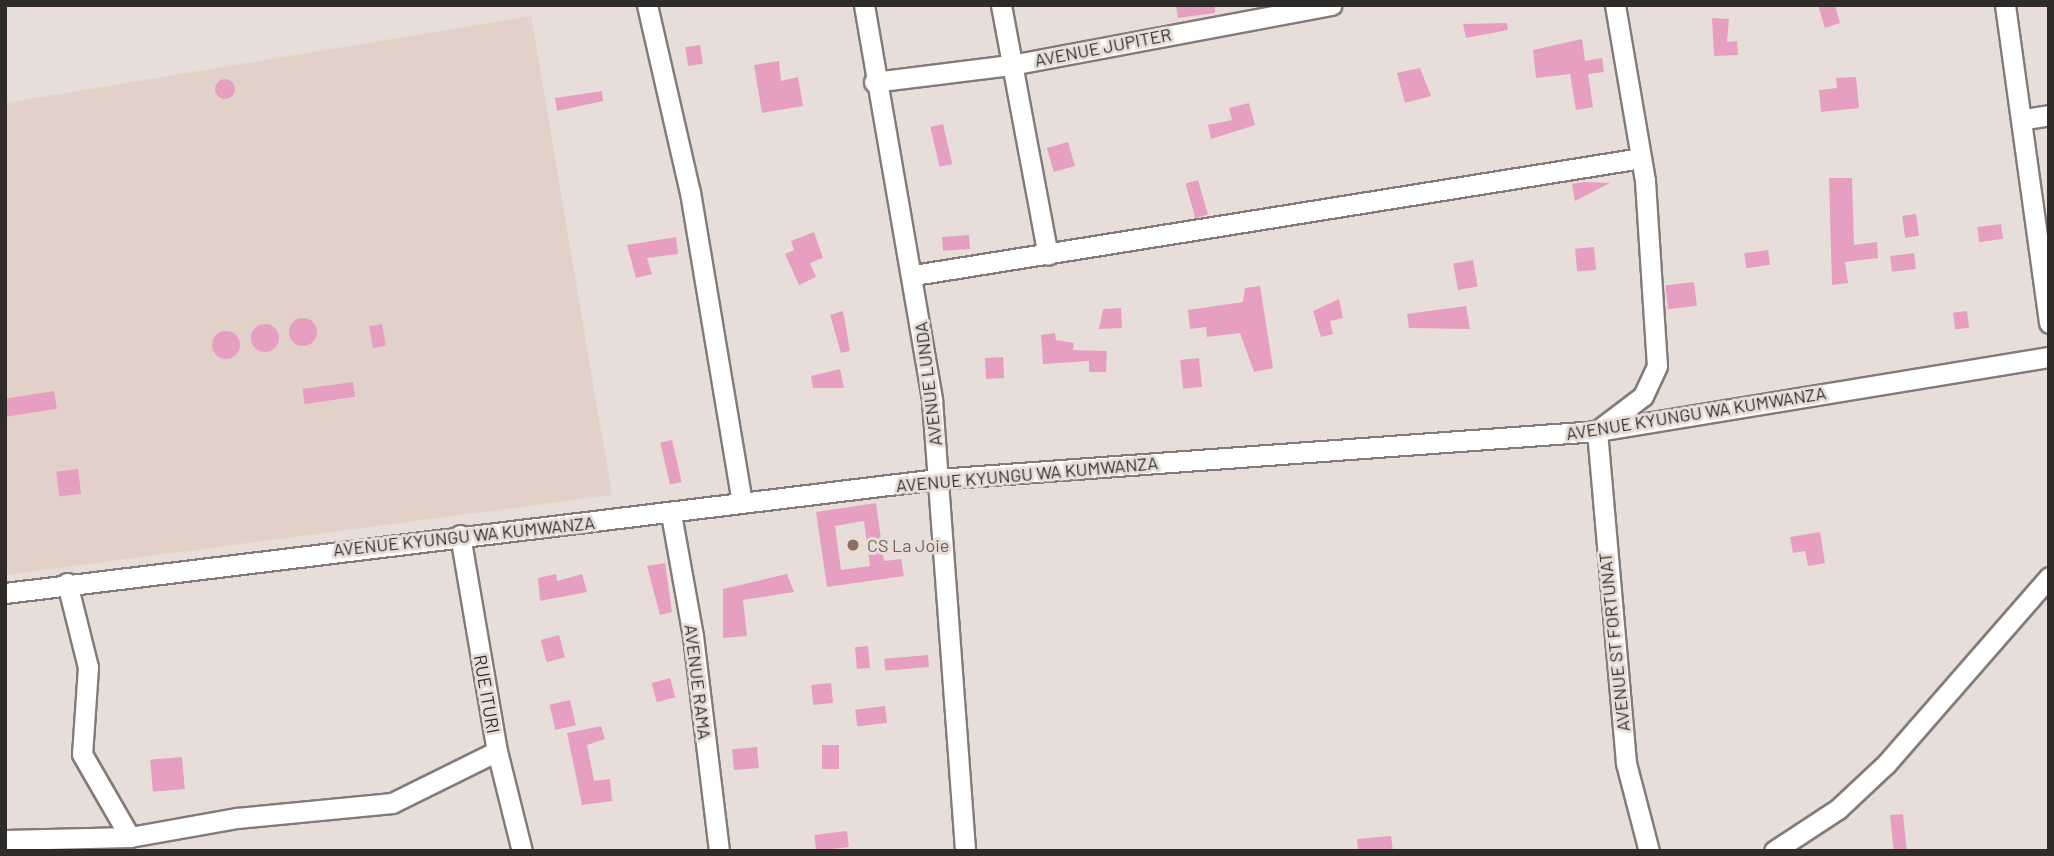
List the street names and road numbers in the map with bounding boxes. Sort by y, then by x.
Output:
street label: AVENUE JUPITER [1033,23,1173,71]
street label: AVENUE LUNDA [910,321,946,447]
street label: AVENUE KYUNGU WA KUMWANZA [1564,382,1828,444]
street label: AVENUE KYUNGU WA KUMWANZA [895,452,1159,496]
street label: AVENUE KYUNGU WA KUMWANZA [332,512,596,560]
street label: AVENUE ST FORTUNAT [1594,551,1634,733]
street label: AVENUE RAMA [680,623,716,741]
street label: RUE ITURI [469,653,505,735]

